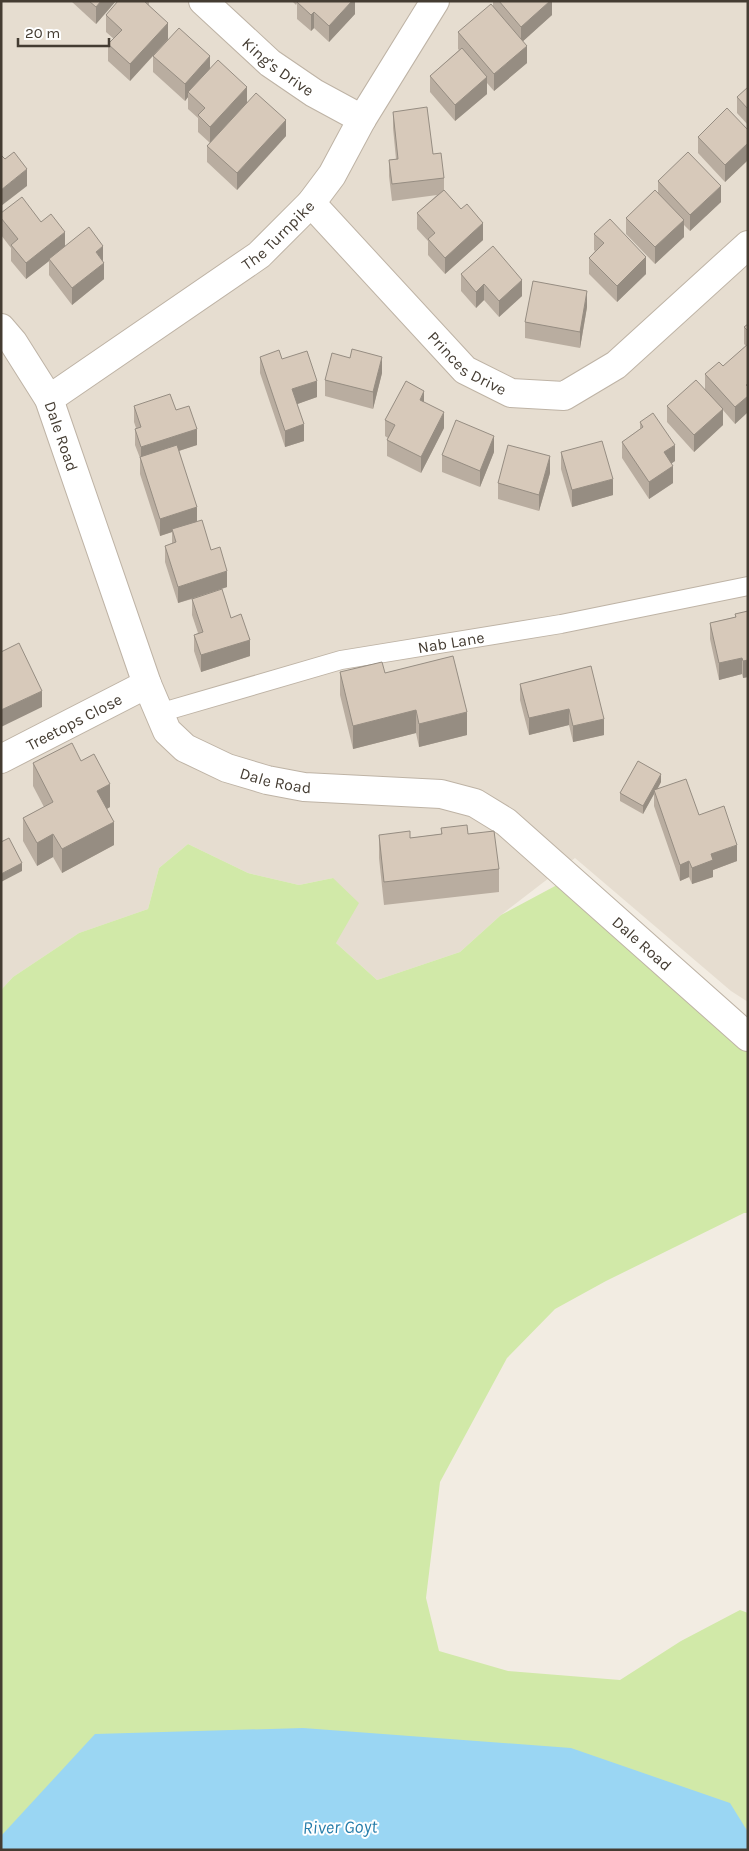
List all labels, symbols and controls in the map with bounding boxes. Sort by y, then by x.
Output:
scale bar [18,15,109,47]
text: 20 m [25,24,60,42]
street label: King's Drive [239,33,318,100]
street label: The Turnpike [238,196,318,274]
street label: Princes Drive [424,327,510,399]
street label: Dale Road [41,399,83,474]
street label: Nab Lane [416,627,486,657]
street label: Treetops Close [23,689,125,754]
street label: Dale Road [238,763,312,797]
street label: Dale Road [609,912,676,974]
water label: River Goyt [303,1815,378,1839]

